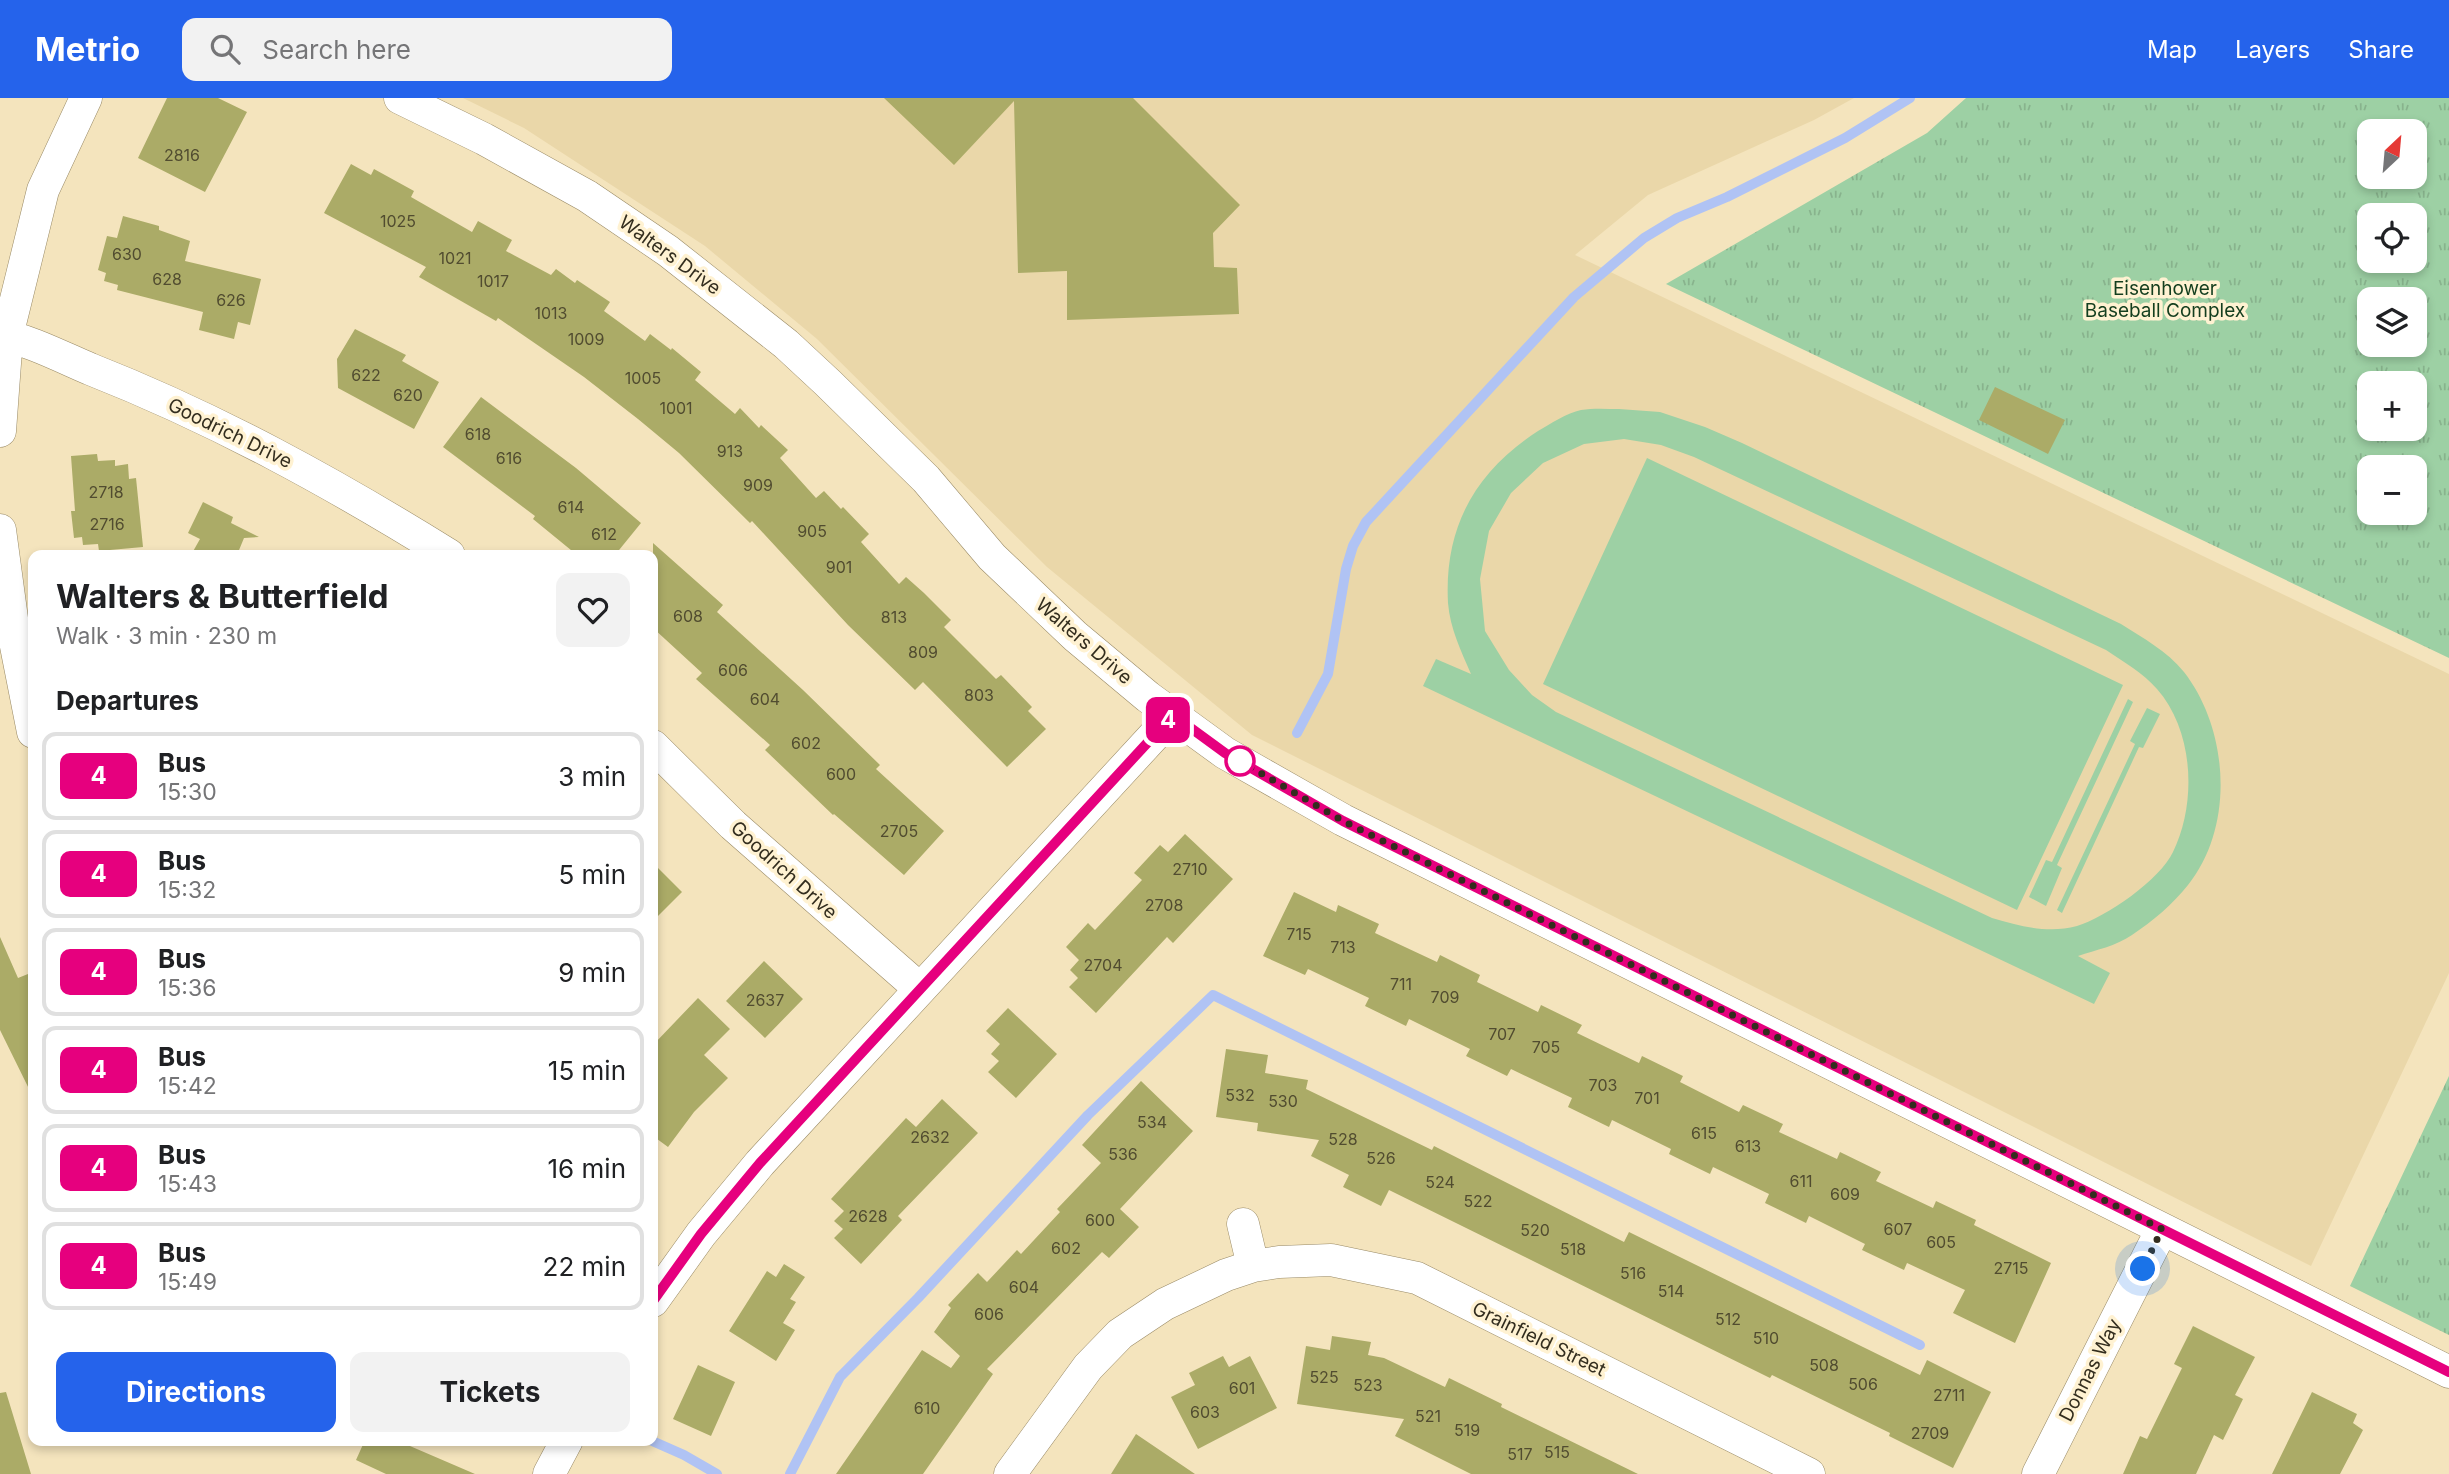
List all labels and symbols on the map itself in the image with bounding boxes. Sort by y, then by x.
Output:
north arrow [2357,119,2427,189]
house number: 2816 [164,145,200,165]
street label: Walters Drive [615,210,725,300]
house number: 1025 [380,211,416,231]
house number: 630 [112,244,142,264]
house number: 1021 [439,248,471,268]
house number: 628 [152,269,182,289]
house number: 1017 [477,271,509,291]
park label: Eisenhower Baseball Complex [2085,277,2245,322]
house number: 626 [216,290,246,310]
house number: 1013 [535,303,568,323]
house number: 1009 [568,329,604,349]
house number: 622 [351,365,381,385]
house number: 1005 [625,368,661,388]
house number: 620 [393,385,423,405]
street label: Goodrich Drive [164,393,296,473]
house number: 1001 [659,398,693,418]
house number: 618 [465,424,491,444]
house number: 913 [717,441,743,461]
house number: 616 [496,448,522,468]
house number: 909 [743,475,773,495]
house number: 2718 [88,482,124,502]
house number: 614 [558,497,584,517]
house number: 2716 [89,514,125,534]
house number: 905 [797,521,827,541]
house number: 612 [591,524,617,544]
house number: 901 [826,557,852,577]
street label: Walters Drive [1031,593,1137,689]
house number: 608 [673,606,703,626]
house number: 813 [881,607,907,627]
house number: 809 [908,642,938,662]
house number: 606 [718,660,748,680]
house number: 803 [964,685,994,705]
house number: 604 [750,689,780,709]
line badge: 4 [1145,697,1191,743]
house number: 602 [791,733,821,753]
unlabelled marker [1225,746,1255,776]
house number: 600 [826,764,856,784]
street label: Goodrich Drive [726,816,842,924]
house number: 2705 [880,821,918,841]
house number: 2710 [1172,859,1208,879]
house number: 2708 [1145,895,1183,915]
house number: 715 [1286,924,1312,944]
house number: 713 [1330,937,1356,957]
house number: 2704 [1084,955,1123,975]
house number: 711 [1390,974,1412,994]
house number: 709 [1431,987,1459,1007]
house number: 2637 [746,990,784,1010]
house number: 707 [1488,1024,1516,1044]
house number: 705 [1532,1037,1560,1057]
house number: 703 [1589,1075,1617,1095]
house number: 532 [1225,1085,1255,1105]
house number: 701 [1634,1088,1660,1108]
house number: 530 [1268,1091,1298,1111]
house number: 534 [1137,1112,1167,1132]
house number: 615 [1691,1123,1717,1143]
house number: 2632 [910,1127,950,1147]
house number: 528 [1328,1129,1358,1149]
house number: 613 [1735,1136,1761,1156]
house number: 536 [1108,1144,1138,1164]
house number: 526 [1366,1148,1396,1168]
house number: 611 [1790,1171,1812,1191]
house number: 524 [1425,1172,1455,1192]
house number: 609 [1830,1184,1860,1204]
house number: 522 [1463,1191,1493,1211]
house number: 2628 [848,1206,888,1226]
house number: 600 [1085,1210,1115,1230]
house number: 607 [1884,1219,1912,1239]
house number: 520 [1520,1220,1550,1240]
house number: 605 [1926,1232,1956,1252]
house number: 602 [1051,1238,1081,1258]
house number: 518 [1560,1239,1586,1259]
your location [2125,1251,2160,1286]
house number: 2715 [1993,1258,2029,1278]
house number: 516 [1620,1263,1646,1283]
house number: 604 [1009,1277,1039,1297]
house number: 514 [1658,1281,1684,1301]
street label: Grainfield Street [1468,1297,1610,1381]
house number: 606 [974,1304,1004,1324]
house number: 512 [1715,1309,1741,1329]
street label: Donnas Way [2054,1314,2126,1425]
house number: 510 [1753,1328,1779,1348]
house number: 508 [1809,1355,1839,1375]
house number: 525 [1309,1367,1339,1387]
house number: 506 [1848,1374,1878,1394]
house number: 523 [1353,1375,1383,1395]
house number: 601 [1229,1378,1255,1398]
house number: 2711 [1933,1385,1965,1405]
house number: 610 [914,1398,940,1418]
house number: 603 [1190,1402,1220,1422]
house number: 521 [1415,1406,1441,1426]
house number: 519 [1454,1420,1480,1440]
house number: 2709 [1911,1423,1949,1443]
house number: 515 [1544,1442,1570,1462]
house number: 517 [1507,1444,1533,1464]

